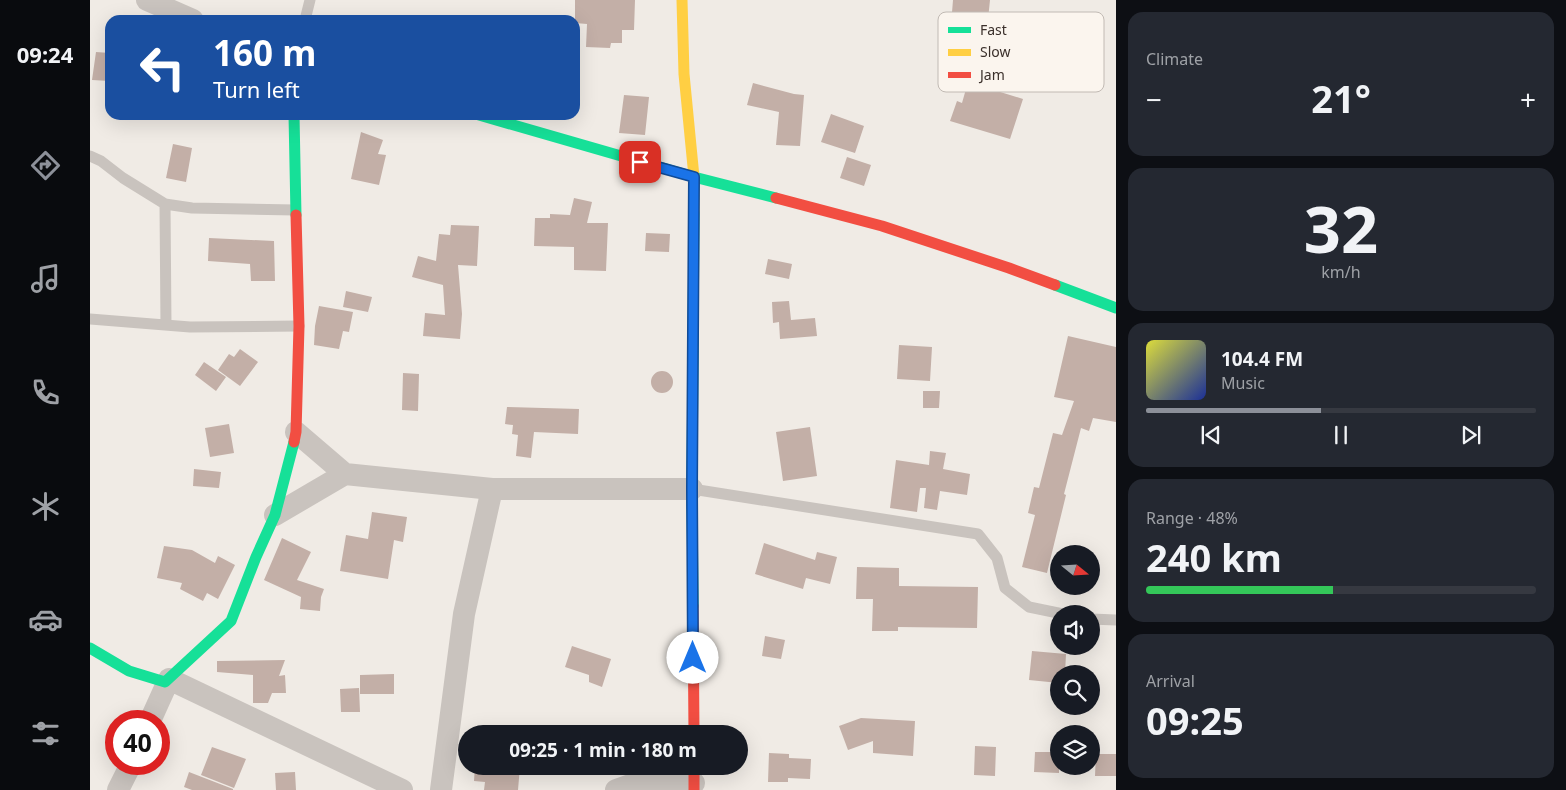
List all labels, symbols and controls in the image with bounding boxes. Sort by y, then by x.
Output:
legend [938,12,1104,92]
text: Fast [980,20,1007,39]
text: 160 m [213,29,316,76]
icon: left [130,35,195,100]
text: 09:24 [17,39,73,69]
text: Slow [980,42,1011,61]
text: Climate [1146,48,1203,70]
text: Jam [978,65,1005,84]
text: 21° [1311,72,1371,124]
text: Turn left [213,74,300,104]
text: − [1146,80,1162,118]
text: + [1520,80,1536,118]
pin [619,141,661,183]
icon: directions [28,148,63,183]
icon: arrive [626,148,654,176]
text: 32 [1304,184,1378,272]
icon: music [28,261,63,296]
text: km/h [1321,261,1361,283]
text: 104.4 FM [1221,346,1303,372]
text: Music [1221,372,1265,394]
icon: phone [28,375,63,410]
icon: previous [1197,421,1225,449]
icon: pause [1327,421,1355,449]
icon: next [1457,421,1485,449]
icon: climate [28,489,63,524]
text: Range · 48% [1146,507,1238,529]
text: 240 km [1146,531,1282,583]
north arrow [1050,545,1100,595]
map controls [1050,545,1100,775]
icon: car [28,602,63,637]
button: sound [1050,605,1100,655]
position arrow [666,631,718,683]
button: search [1050,665,1100,715]
text: Arrival [1146,670,1195,692]
text: 09:25 [1146,694,1244,746]
speed limit sign: 40 [105,710,170,775]
icon: filters [28,716,63,751]
button: layers [1050,725,1100,775]
text: 09:25 · 1 min · 180 m [509,737,697,763]

